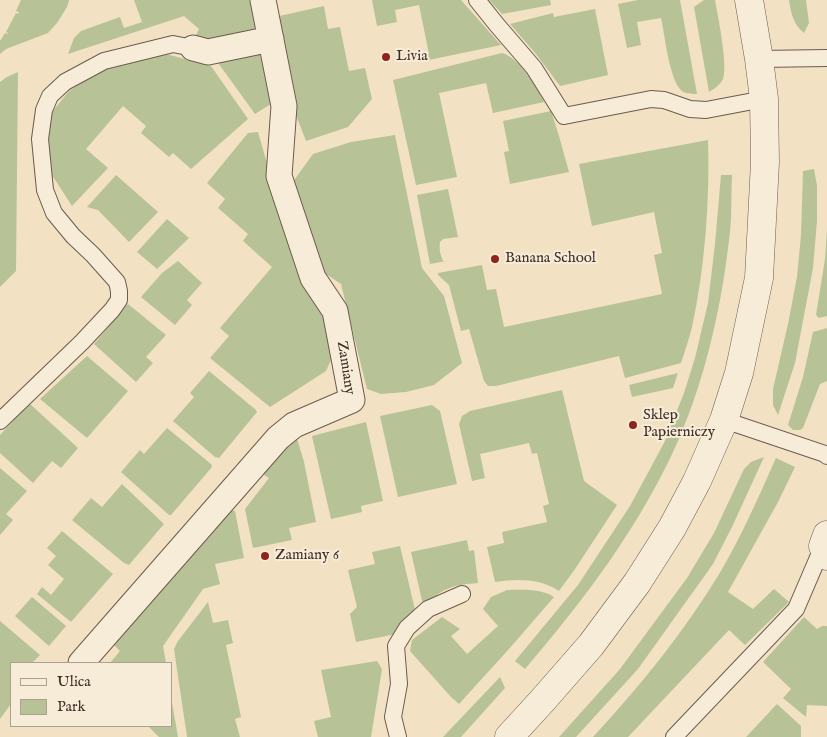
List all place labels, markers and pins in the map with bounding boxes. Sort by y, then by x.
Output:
place label: Livia [396,48,428,66]
marker: Livia [380,51,392,63]
place label: Banana School [505,250,596,268]
marker: Banana School [489,253,501,265]
place label: Sklep Papierniczy [643,407,715,442]
marker: Sklep Papierniczy [627,419,639,431]
place label: Zamiany 6 [275,547,339,565]
marker: Zamiany 6 [259,550,271,562]

